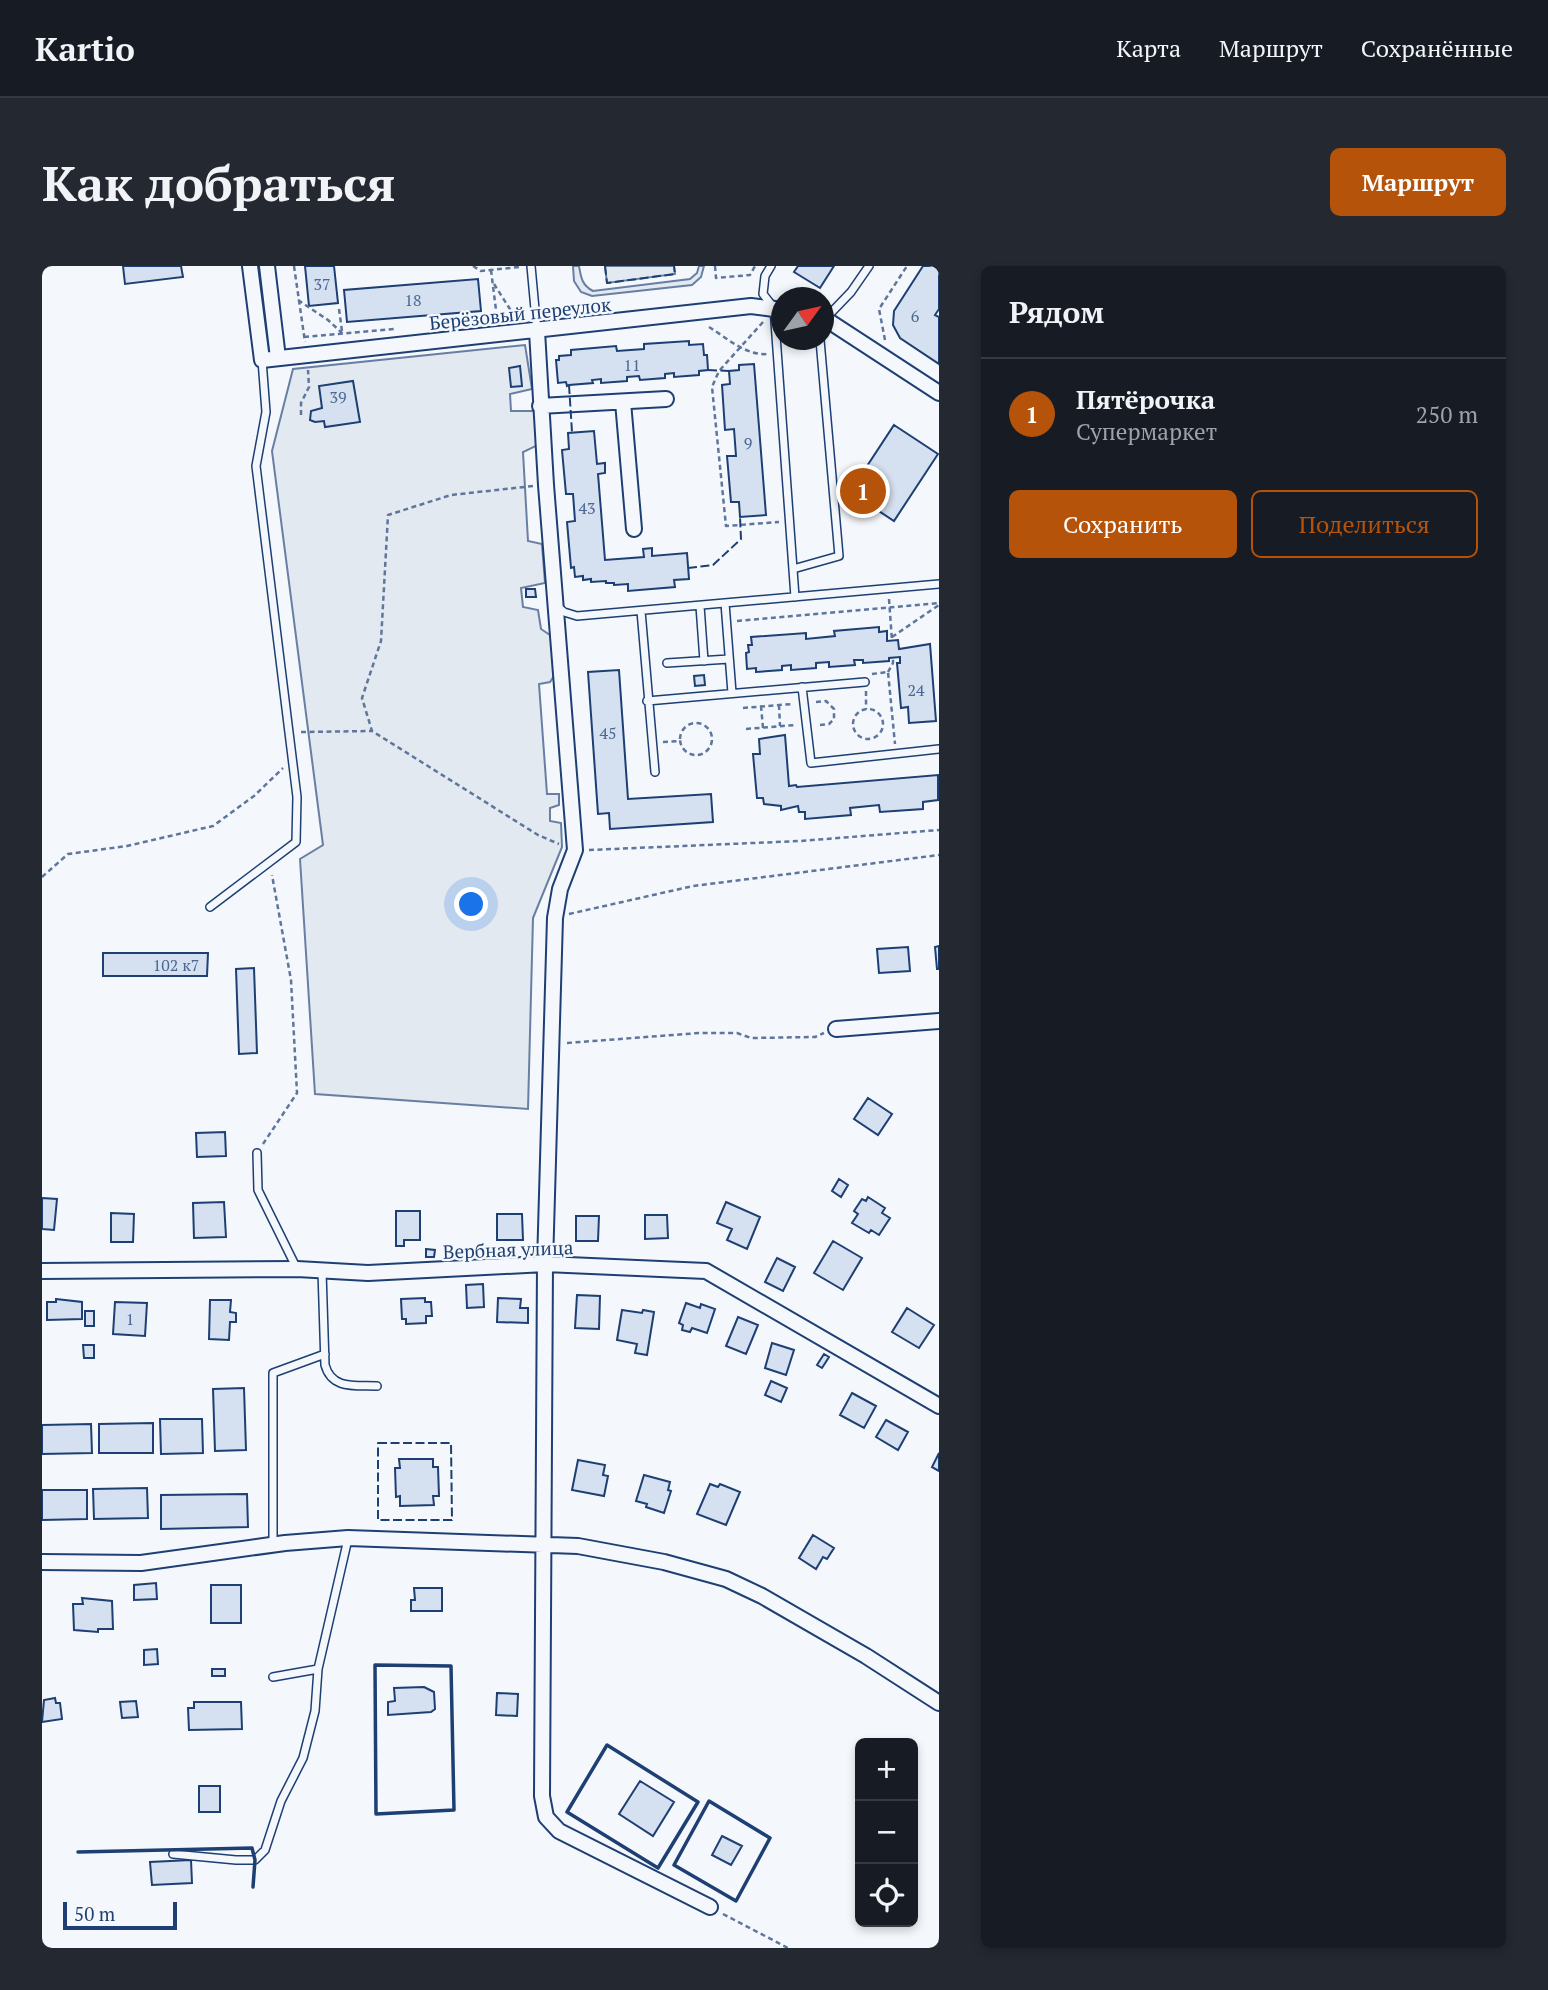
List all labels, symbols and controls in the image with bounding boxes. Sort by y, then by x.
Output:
text: Kartio [35,27,135,70]
text: Карта [1116,32,1181,64]
text: Маршрут [1219,32,1323,64]
text: Сохранённые [1361,32,1513,64]
button: Маршрут [1330,148,1506,216]
text: Как добраться [42,150,396,215]
house number: 37 [313,273,331,295]
north arrow [771,287,834,350]
house number: 18 [404,289,422,311]
street label: Берёзовый переулок [428,291,613,335]
text: Рядом [1009,292,1104,332]
house number: 6 [911,305,920,327]
house number: 11 [623,354,641,376]
text: Пятёрочка [1076,382,1215,416]
house number: 39 [329,386,347,408]
text: 1 [1026,399,1039,430]
text: 250 m [1416,399,1478,430]
text: Супермаркет [1076,416,1217,447]
house number: 9 [744,432,752,454]
pin: 1 [840,465,886,517]
button: Сохранить [1009,490,1237,558]
button: Поделиться [1251,490,1478,558]
house number: 43 [578,497,596,519]
house number: 24 [907,679,925,701]
house number: 45 [599,722,617,744]
your location [454,887,488,921]
house number: 102 к7 [153,954,199,976]
street label: Вербная улица [442,1234,574,1264]
house number: 1 [126,1308,134,1330]
map controls [855,1738,918,1927]
button: + [855,1738,918,1801]
button: − [855,1801,918,1864]
button: locate [855,1864,918,1927]
scale bar [63,1899,177,1931]
text: 50 m [74,1901,115,1926]

